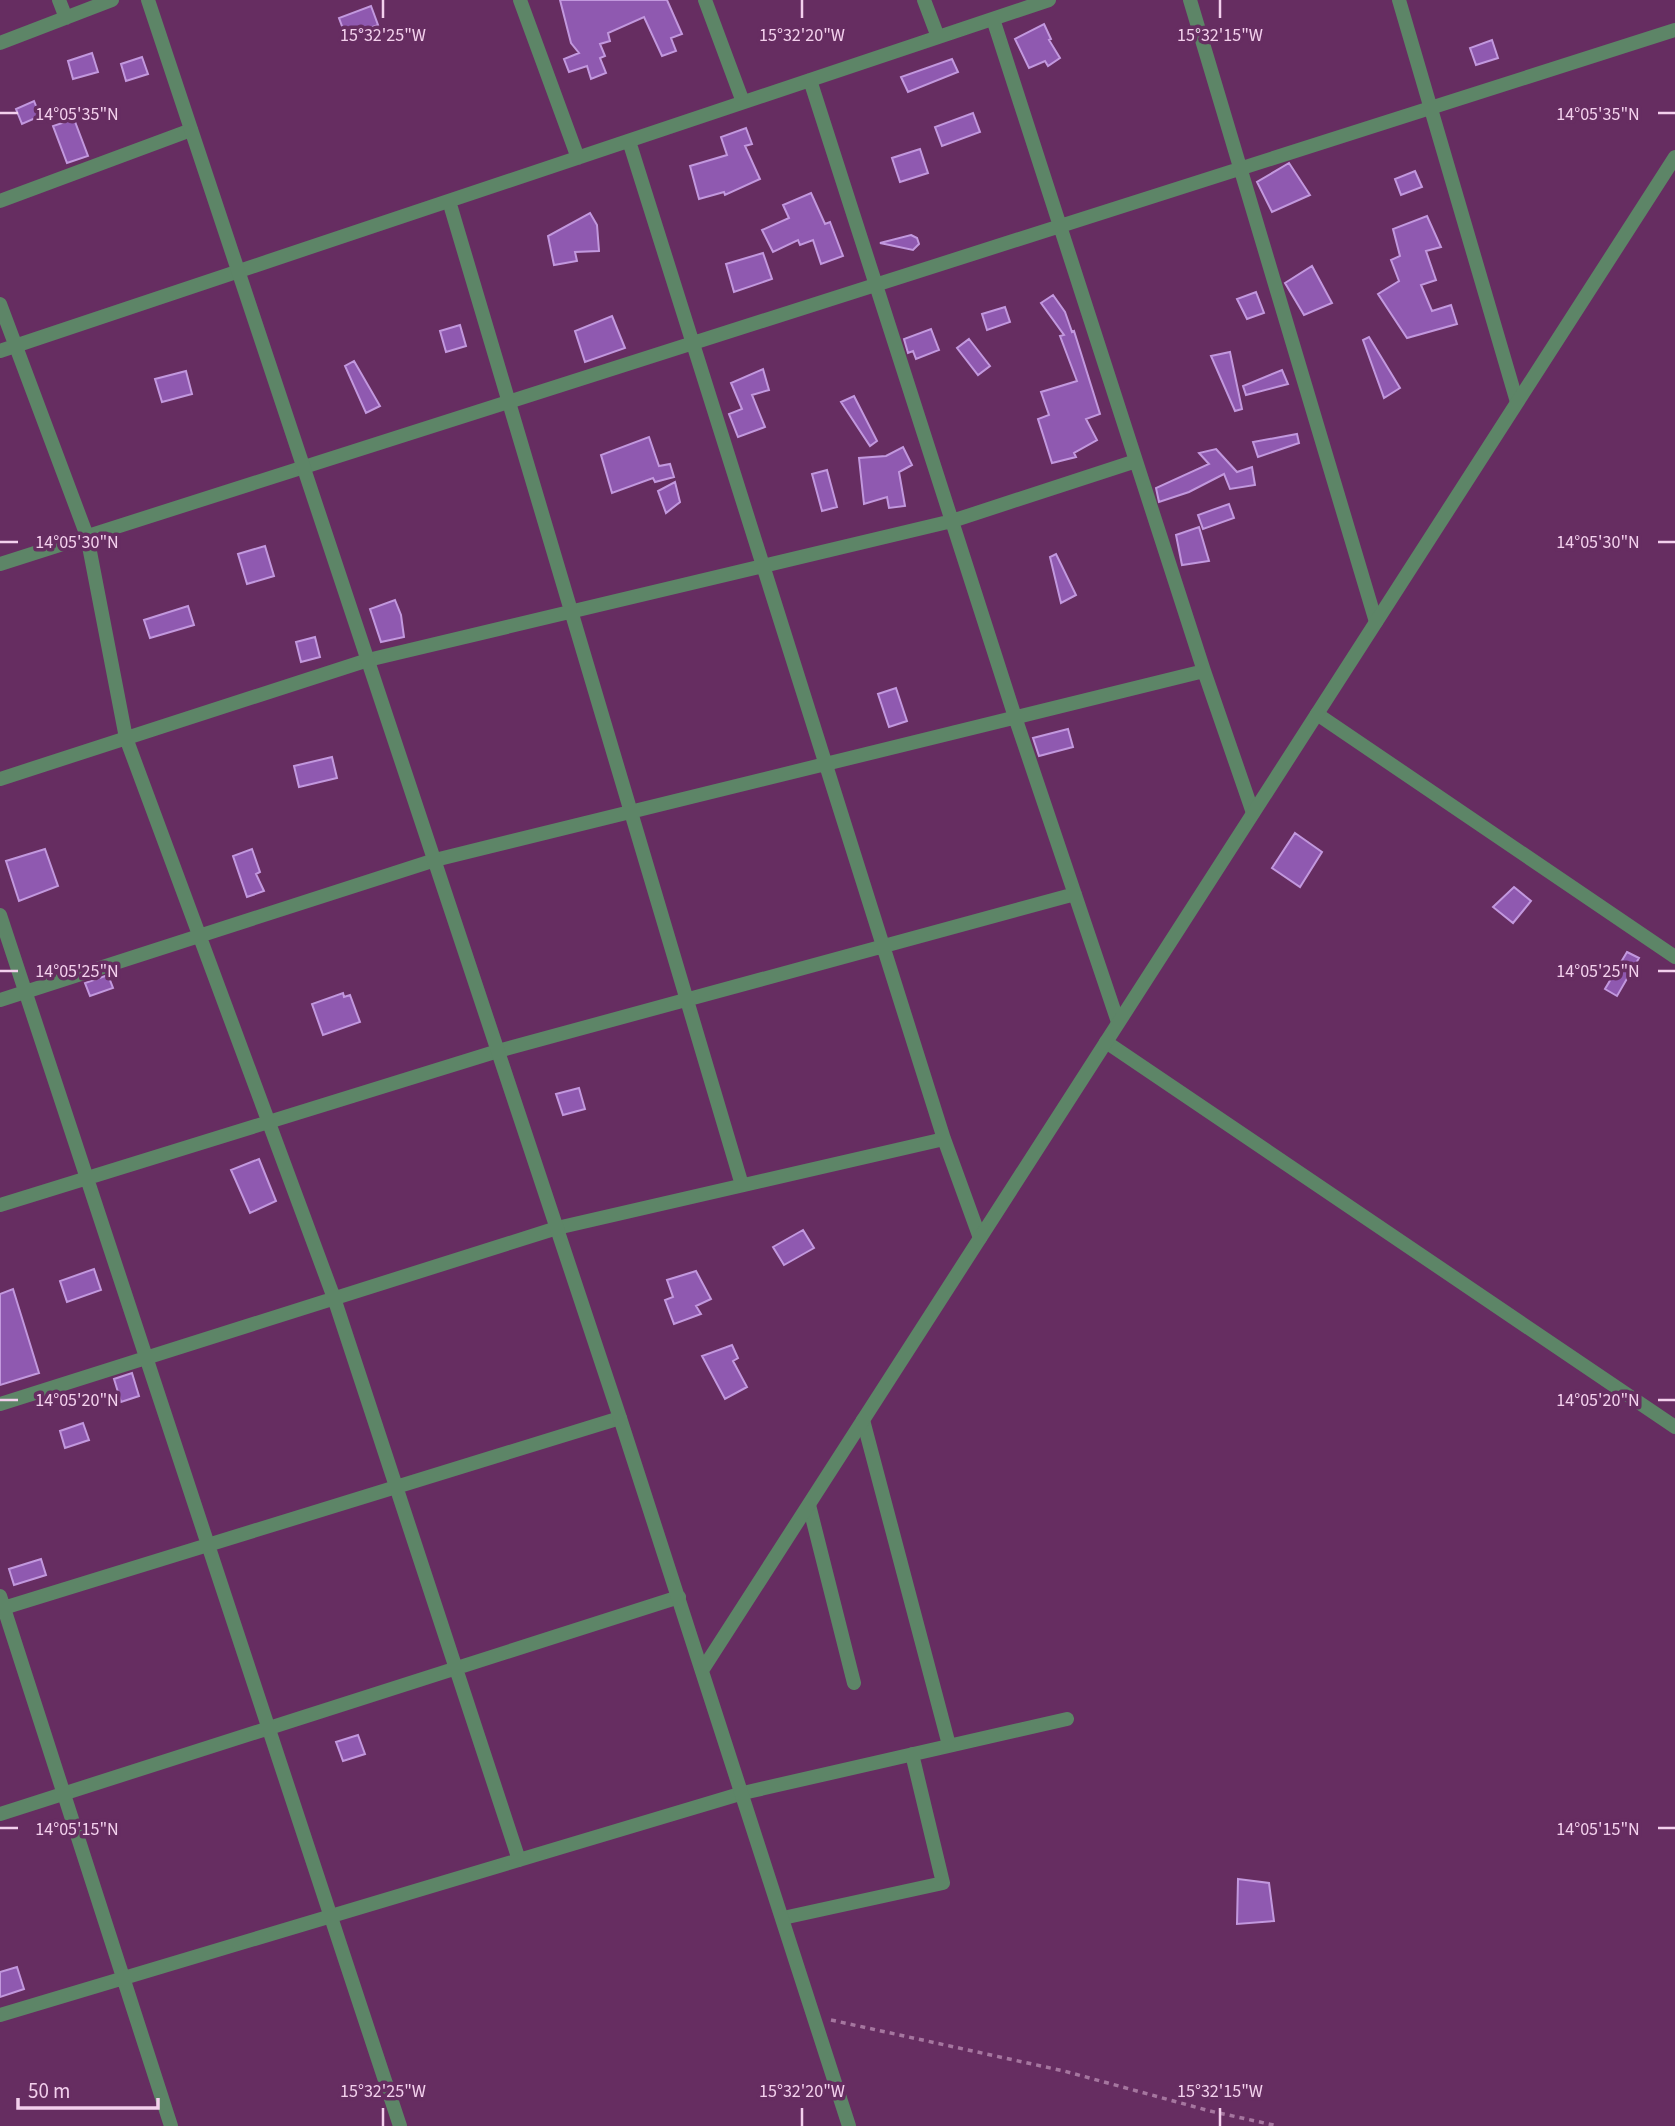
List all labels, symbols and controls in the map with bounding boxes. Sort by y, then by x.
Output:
text: 15°32'25"W [340,23,426,48]
text: 15°32'20"W [759,23,845,48]
text: 15°32'15"W [1177,23,1263,48]
text: 14°05'35"N [35,102,119,127]
text: 14°05'35"N [1556,102,1640,127]
text: 14°05'30"N [35,530,119,555]
text: 14°05'30"N [1556,530,1640,555]
text: 14°05'25"N [35,959,119,984]
text: 14°05'25"N [1556,959,1640,984]
text: 14°05'20"N [35,1388,119,1413]
text: 14°05'20"N [1556,1388,1640,1413]
text: 14°05'15"N [35,1817,119,1842]
text: 14°05'15"N [1556,1817,1640,1842]
scale bar [18,2066,158,2110]
text: 50 m [28,2076,70,2106]
text: 15°32'25"W [340,2079,426,2104]
text: 15°32'20"W [759,2079,845,2104]
text: 15°32'15"W [1177,2079,1263,2104]

